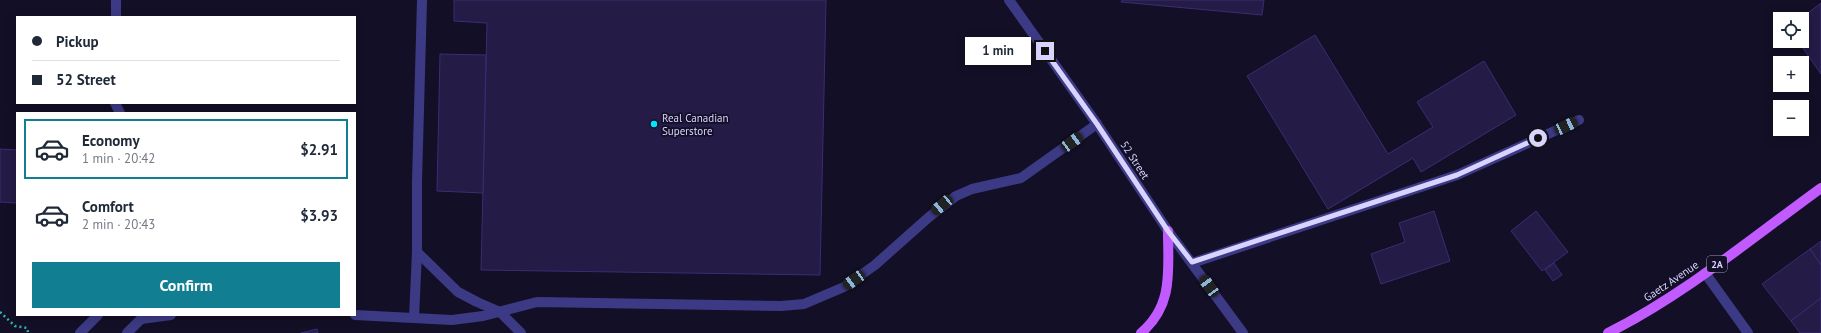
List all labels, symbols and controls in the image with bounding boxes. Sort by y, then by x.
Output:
map controls [1773,12,1809,136]
button: locate [1773,12,1809,48]
text: Pickup [56,32,99,51]
callout: 1 min [965,37,1031,65]
text: 1 min [982,42,1014,59]
route end [1036,42,1054,60]
button: + [1773,56,1809,92]
text: 52 Street [56,70,116,89]
button: − [1773,100,1809,136]
place label: Real Canadian Superstore [662,111,729,138]
car [1553,115,1579,137]
marker: Real Canadian Superstore [649,119,659,129]
route start [1529,129,1547,147]
car [1059,130,1085,154]
icon: car [34,131,70,167]
text: Economy [82,131,140,150]
street label: 52 Street [1117,138,1153,182]
text: $2.91 [300,140,338,159]
text: 1 min · 20:42 [82,150,155,167]
car [929,193,955,217]
icon: car [34,197,70,233]
text: Comfort [82,197,134,216]
text: $3.93 [300,206,338,225]
text: 2 min · 20:43 [82,216,155,233]
road number: 2A [1707,256,1727,272]
street label: Gaetz Avenue [1641,257,1701,304]
button: Confirm [32,262,340,308]
car [841,268,867,292]
car [1197,273,1221,299]

